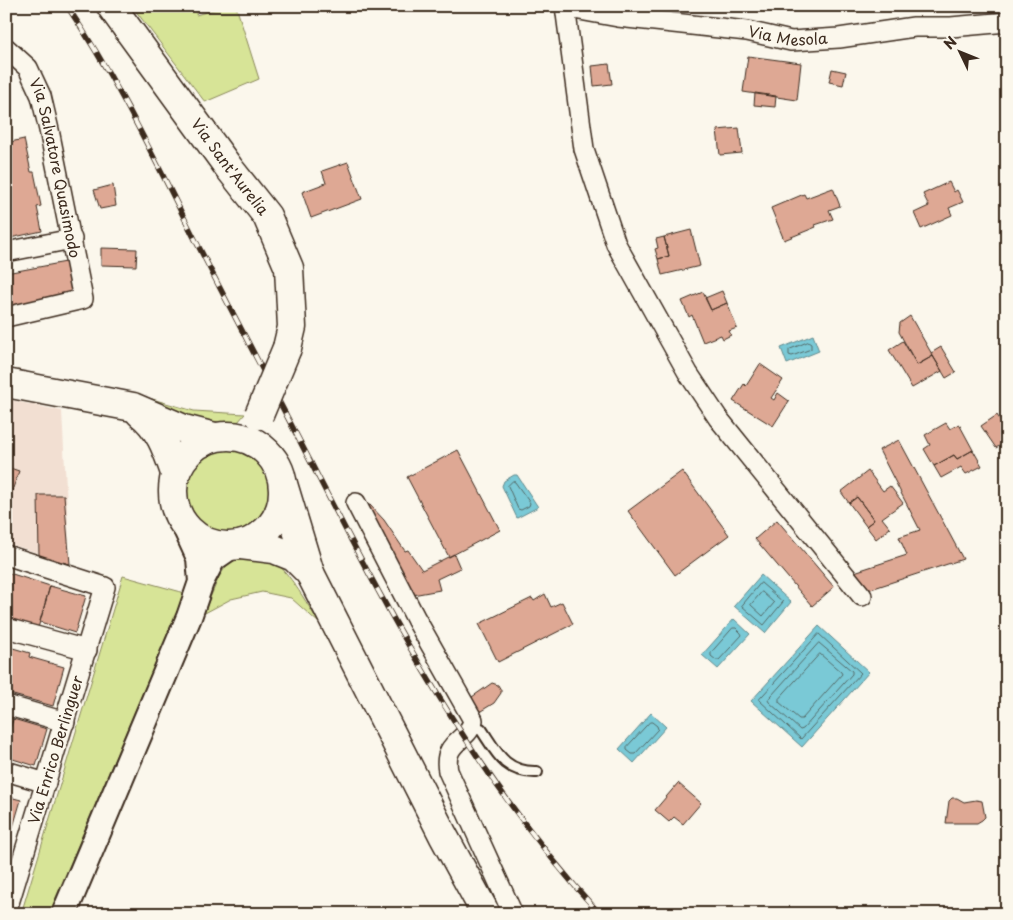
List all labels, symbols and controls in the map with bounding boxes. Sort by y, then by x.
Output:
street label: Via Mesola [746,19,828,51]
north arrow [936,28,986,78]
text: N [939,32,962,54]
street label: Via Salvatore Quasimodo [24,74,87,260]
street label: Via Sant'Aurelia [186,113,276,220]
street label: Via Enrico Berlinguer [21,672,88,827]

